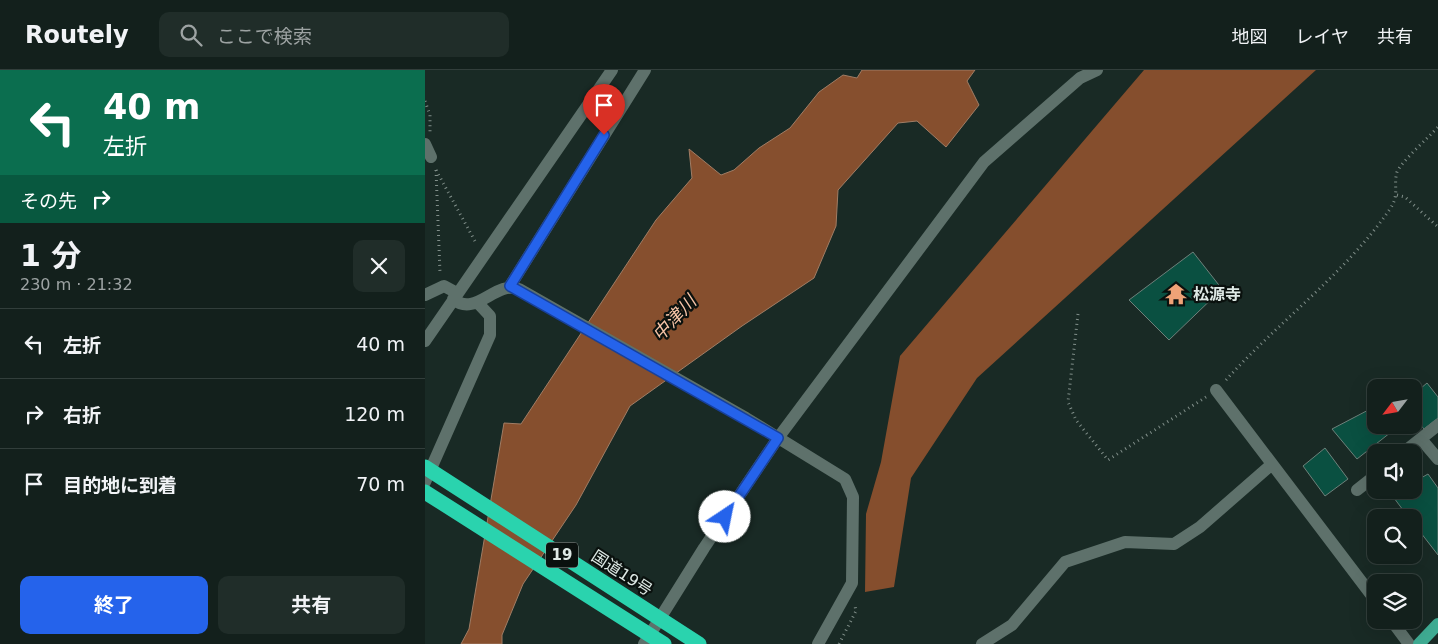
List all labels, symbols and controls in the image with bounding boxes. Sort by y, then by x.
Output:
search box [159,12,509,57]
text: Routely [25,21,129,49]
icon: search [177,21,205,49]
text: ここで検索 [217,25,312,47]
text: 地図 [1232,26,1268,47]
text: レイヤ [1296,26,1349,47]
text: 共有 [1377,26,1413,47]
pin [583,84,625,135]
text: 40 m [103,87,200,127]
icon: left [20,90,85,155]
icon: arrive [590,91,618,119]
text: 左折 [103,134,147,159]
icon: right [87,185,115,213]
text: その先 [20,190,77,212]
text: 1 分 [20,238,81,273]
button: close [353,240,405,292]
text: 230 m · 21:32 [20,275,133,294]
temple icon: 松源寺 [1163,281,1189,307]
place label: 松源寺 [1193,285,1241,304]
water label: 中津川 [648,290,701,345]
icon: left [20,330,48,358]
text: 40 m [356,333,405,355]
text: 左折 [63,334,101,356]
north arrow [1367,379,1423,434]
map controls [1367,379,1422,629]
icon: right [20,400,48,428]
text: 120 m [344,403,405,425]
text: 右折 [63,404,101,426]
button: sound [1367,444,1422,499]
icon: arrive [20,470,48,498]
text: 70 m [356,473,405,495]
text: 目的地に到着 [63,474,177,496]
position arrow [698,490,750,542]
button: search [1367,509,1422,564]
road number: 19 [546,542,578,568]
street label: 国道19号 [588,546,656,600]
button: layers [1367,574,1422,629]
button: 終了 [20,576,208,634]
button: 共有 [218,576,405,634]

